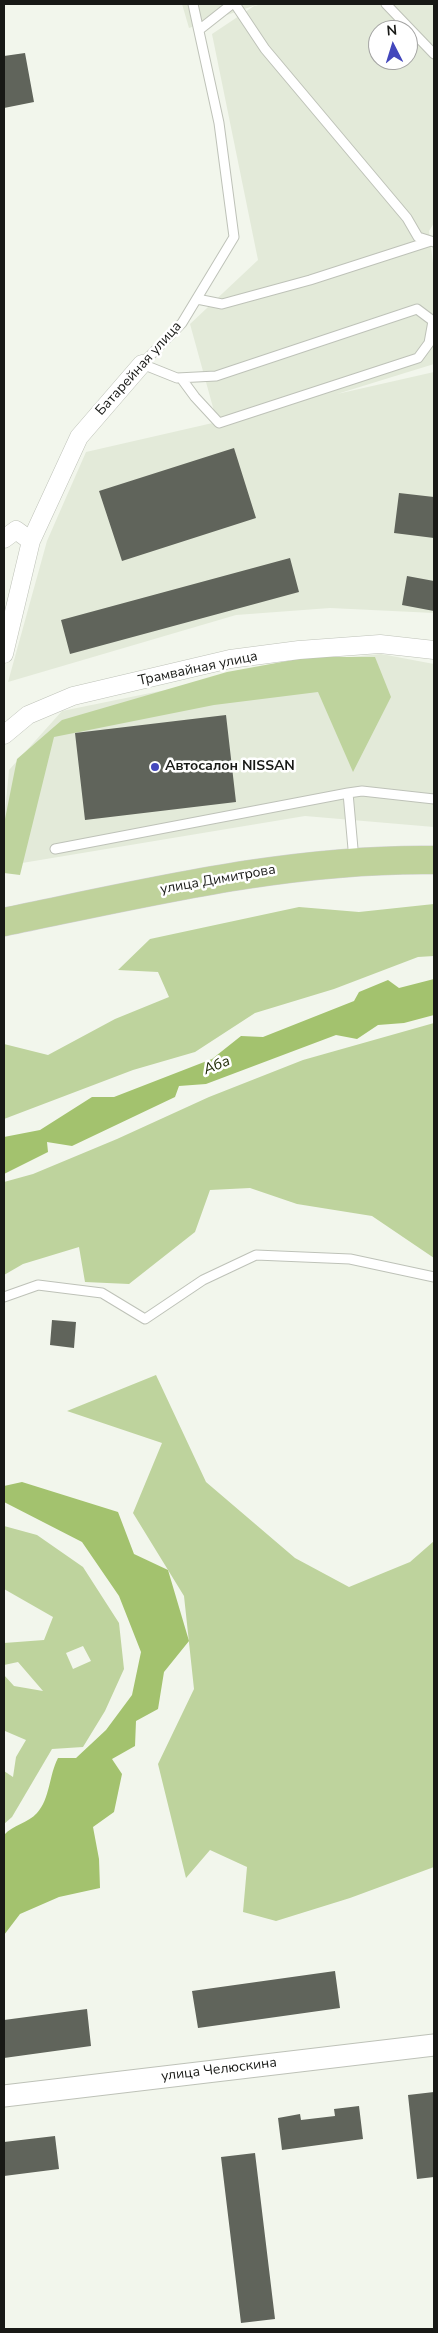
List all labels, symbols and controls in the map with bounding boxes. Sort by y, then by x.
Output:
north arrow [368,20,418,70]
text: N [386,21,398,40]
street label: Батарейная улица [92,319,186,419]
street label: Трамвайная улица [137,648,259,690]
place label: Автосалон NISSAN [165,759,295,775]
marker: Автосалон NISSAN [149,761,161,773]
street label: улица Димитрова [159,862,277,898]
water label: Аба [201,1053,233,1079]
street label: улица Челюскина [160,2055,278,2085]

